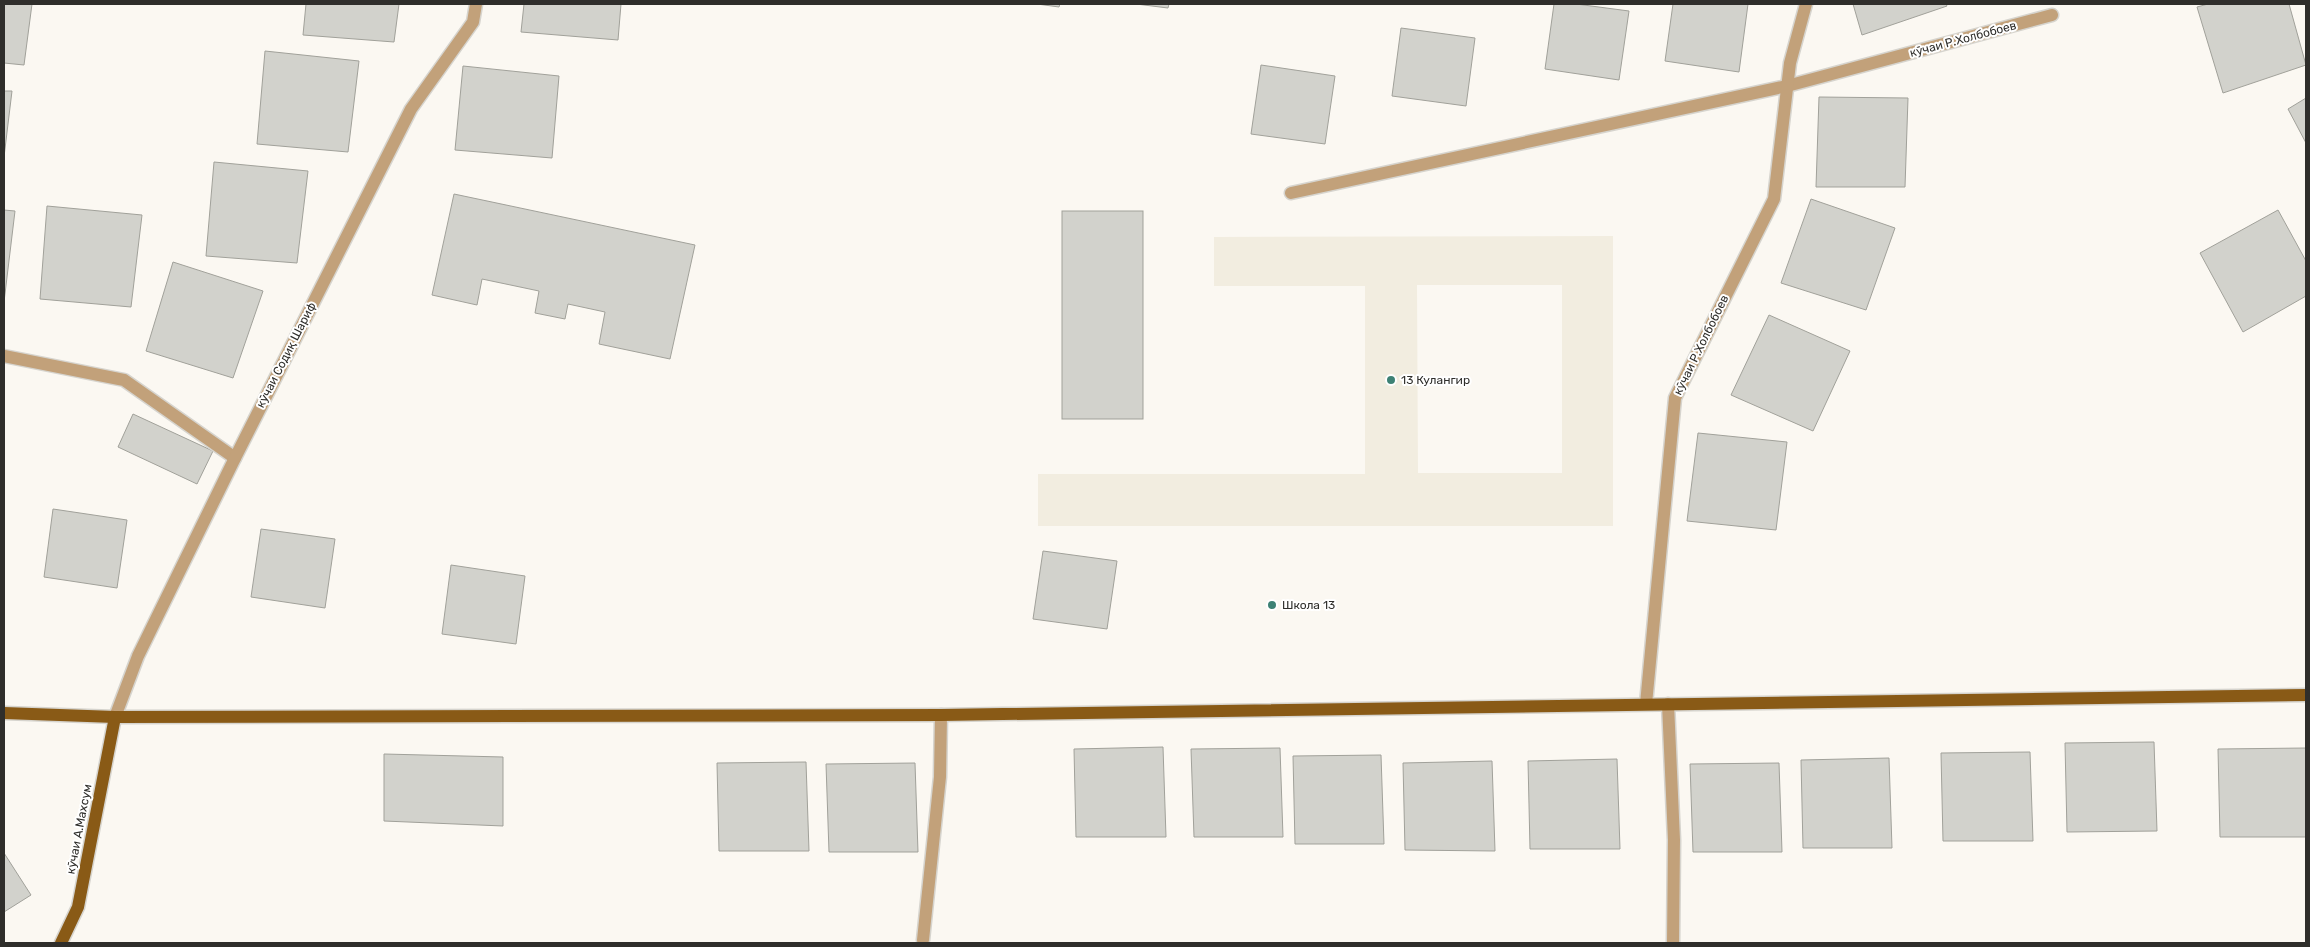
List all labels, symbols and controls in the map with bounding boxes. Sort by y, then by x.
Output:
street label: кӯчаи Р.Холбобоев [1908,18,2018,60]
street label: кӯчаи Р.Холбобоев [1671,292,1731,397]
street label: кӯчаи Содиқ Шариф [253,300,319,410]
place label: 13 Кулангир [1401,373,1470,387]
marker: 13 Кулангир [1385,374,1397,386]
place label: Школа 13 [1282,598,1335,612]
marker: Школа 13 [1266,599,1278,611]
street label: кӯчаи А.Махсум [63,783,95,875]

